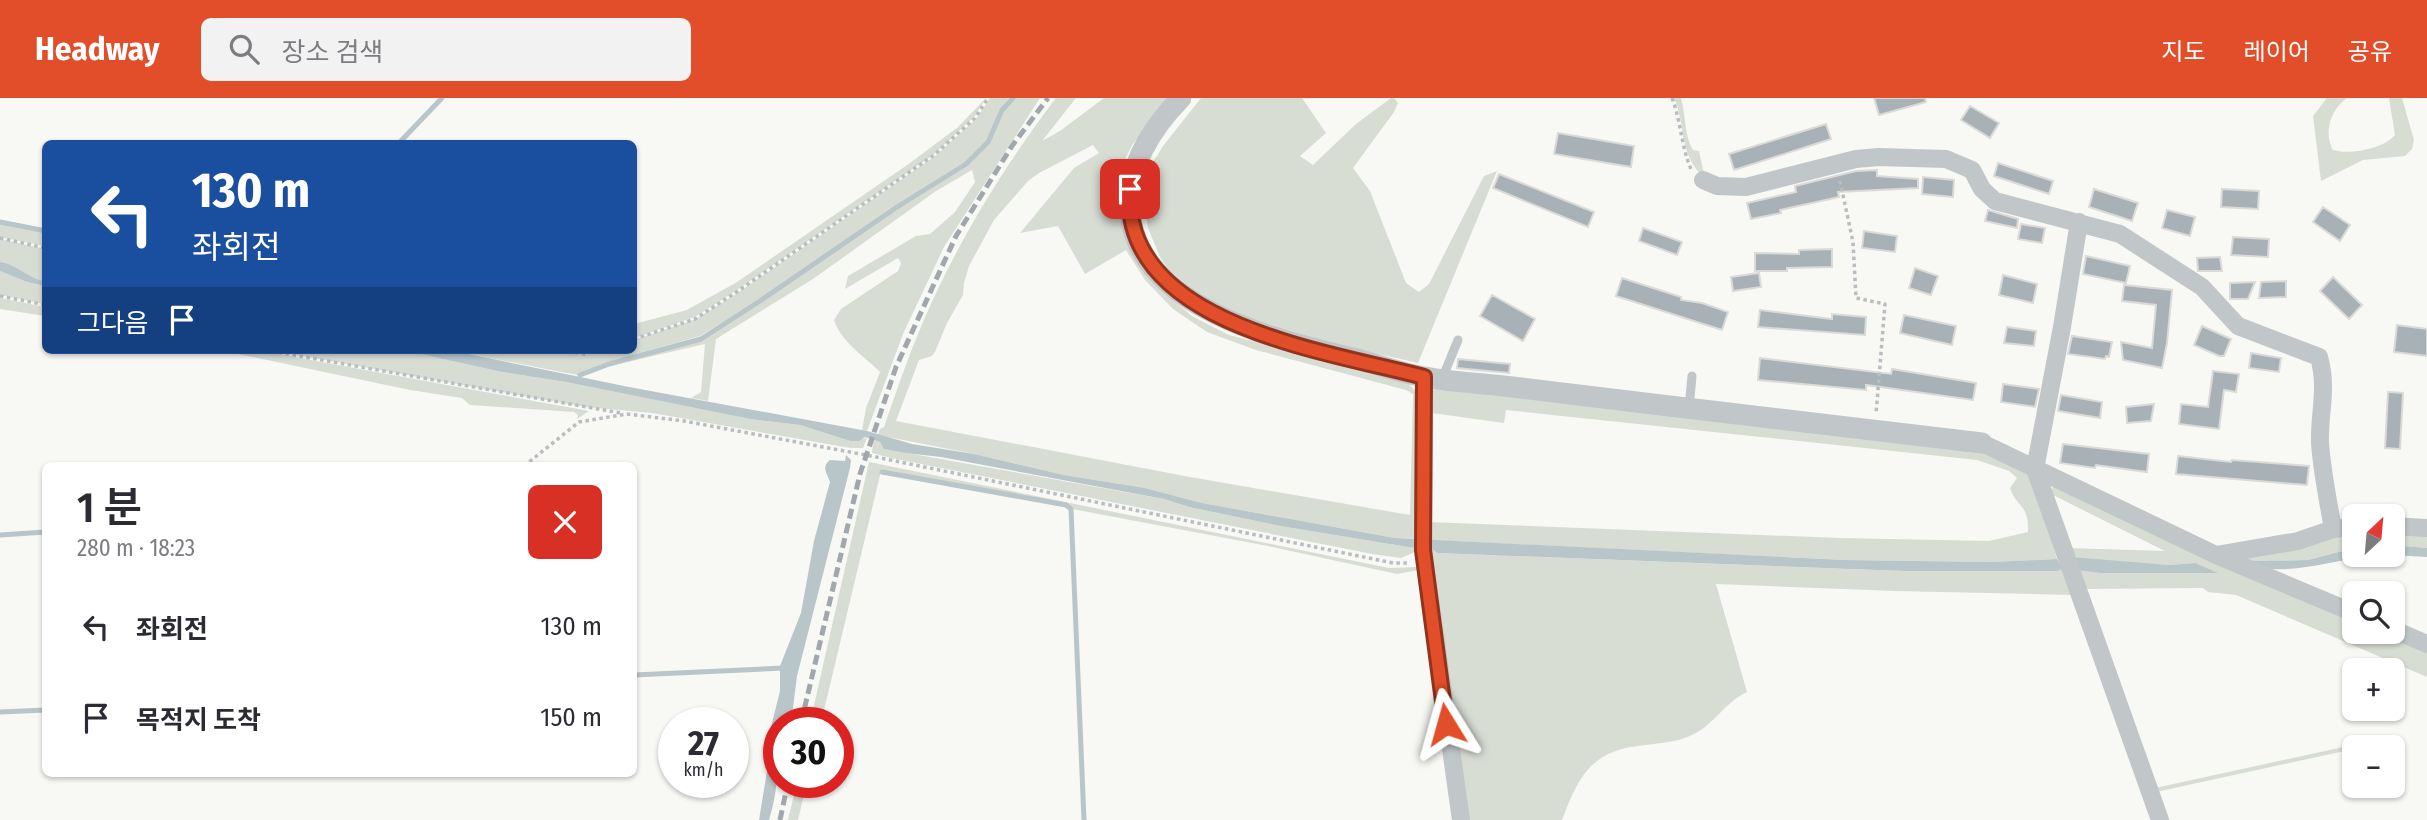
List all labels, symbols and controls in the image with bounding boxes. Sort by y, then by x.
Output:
search box [201,18,691,81]
text: Headway [35,29,159,69]
icon: search [225,30,263,68]
text: 장소 검색 [281,37,383,68]
text: 지도 [2161,38,2206,66]
text: 레이어 [2244,38,2310,66]
text: 공유 [2348,38,2392,66]
pin [1100,159,1160,219]
text: 130 m [192,161,310,220]
icon: left [77,168,168,259]
icon: arrive [1111,170,1149,208]
text: 좌회전 [192,228,280,266]
icon: arrive [163,301,201,339]
text: 그다음 [77,308,149,339]
text: 1 분 [77,483,142,533]
button: close [528,485,602,559]
north arrow [2342,504,2404,567]
map controls [2342,504,2405,798]
text: 280 m · 18:23 [77,534,195,562]
button: search [2342,581,2405,644]
icon: left [77,608,115,646]
text: 130 m [540,611,602,642]
text: 좌회전 [136,614,208,645]
button: + [2342,658,2405,721]
position arrow [1409,687,1483,761]
icon: arrive [77,699,115,737]
text: 150 m [540,702,602,733]
text: 목적지 도착 [136,705,261,736]
speed limit sign: 30 [763,707,854,798]
text: 27 [688,722,719,764]
button: − [2342,735,2405,798]
text: km/h [683,759,724,781]

